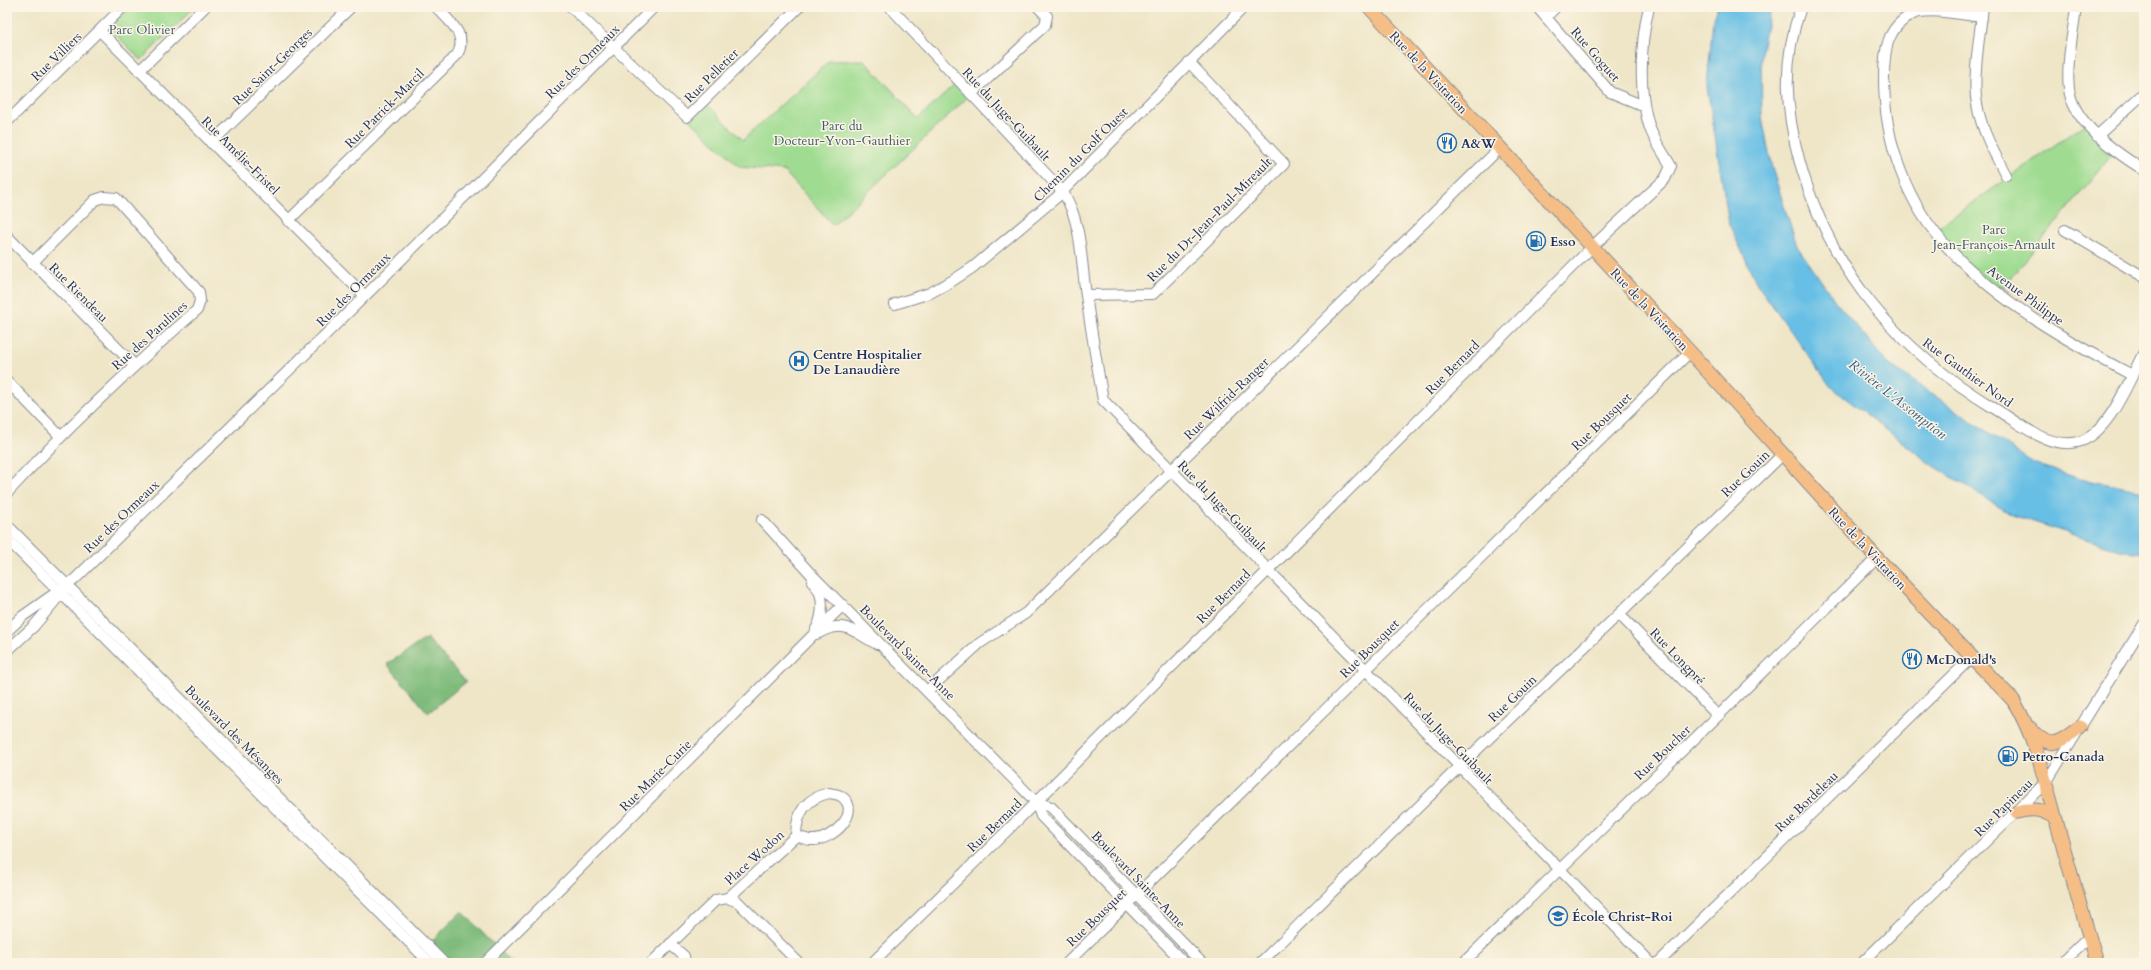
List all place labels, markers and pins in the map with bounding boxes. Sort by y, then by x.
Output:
restaurant icon: A&W [1436,132,1458,154]
place label: A&W [1461,135,1496,153]
fuel station icon: Esso [1525,230,1547,252]
place label: Esso [1550,233,1576,251]
place label: Centre Hospitalier De Lanaudière [813,346,922,379]
hospital icon: Centre Hospitalier De Lanaudière [788,350,810,372]
restaurant icon: McDonald's [1901,648,1923,670]
place label: McDonald's [1926,651,1997,669]
fuel station icon: Petro-Canada [1997,745,2019,767]
place label: Petro-Canada [2022,748,2105,766]
school or university icon: École Christ-Roi [1547,905,1569,927]
place label: École Christ-Roi [1572,908,1672,926]

